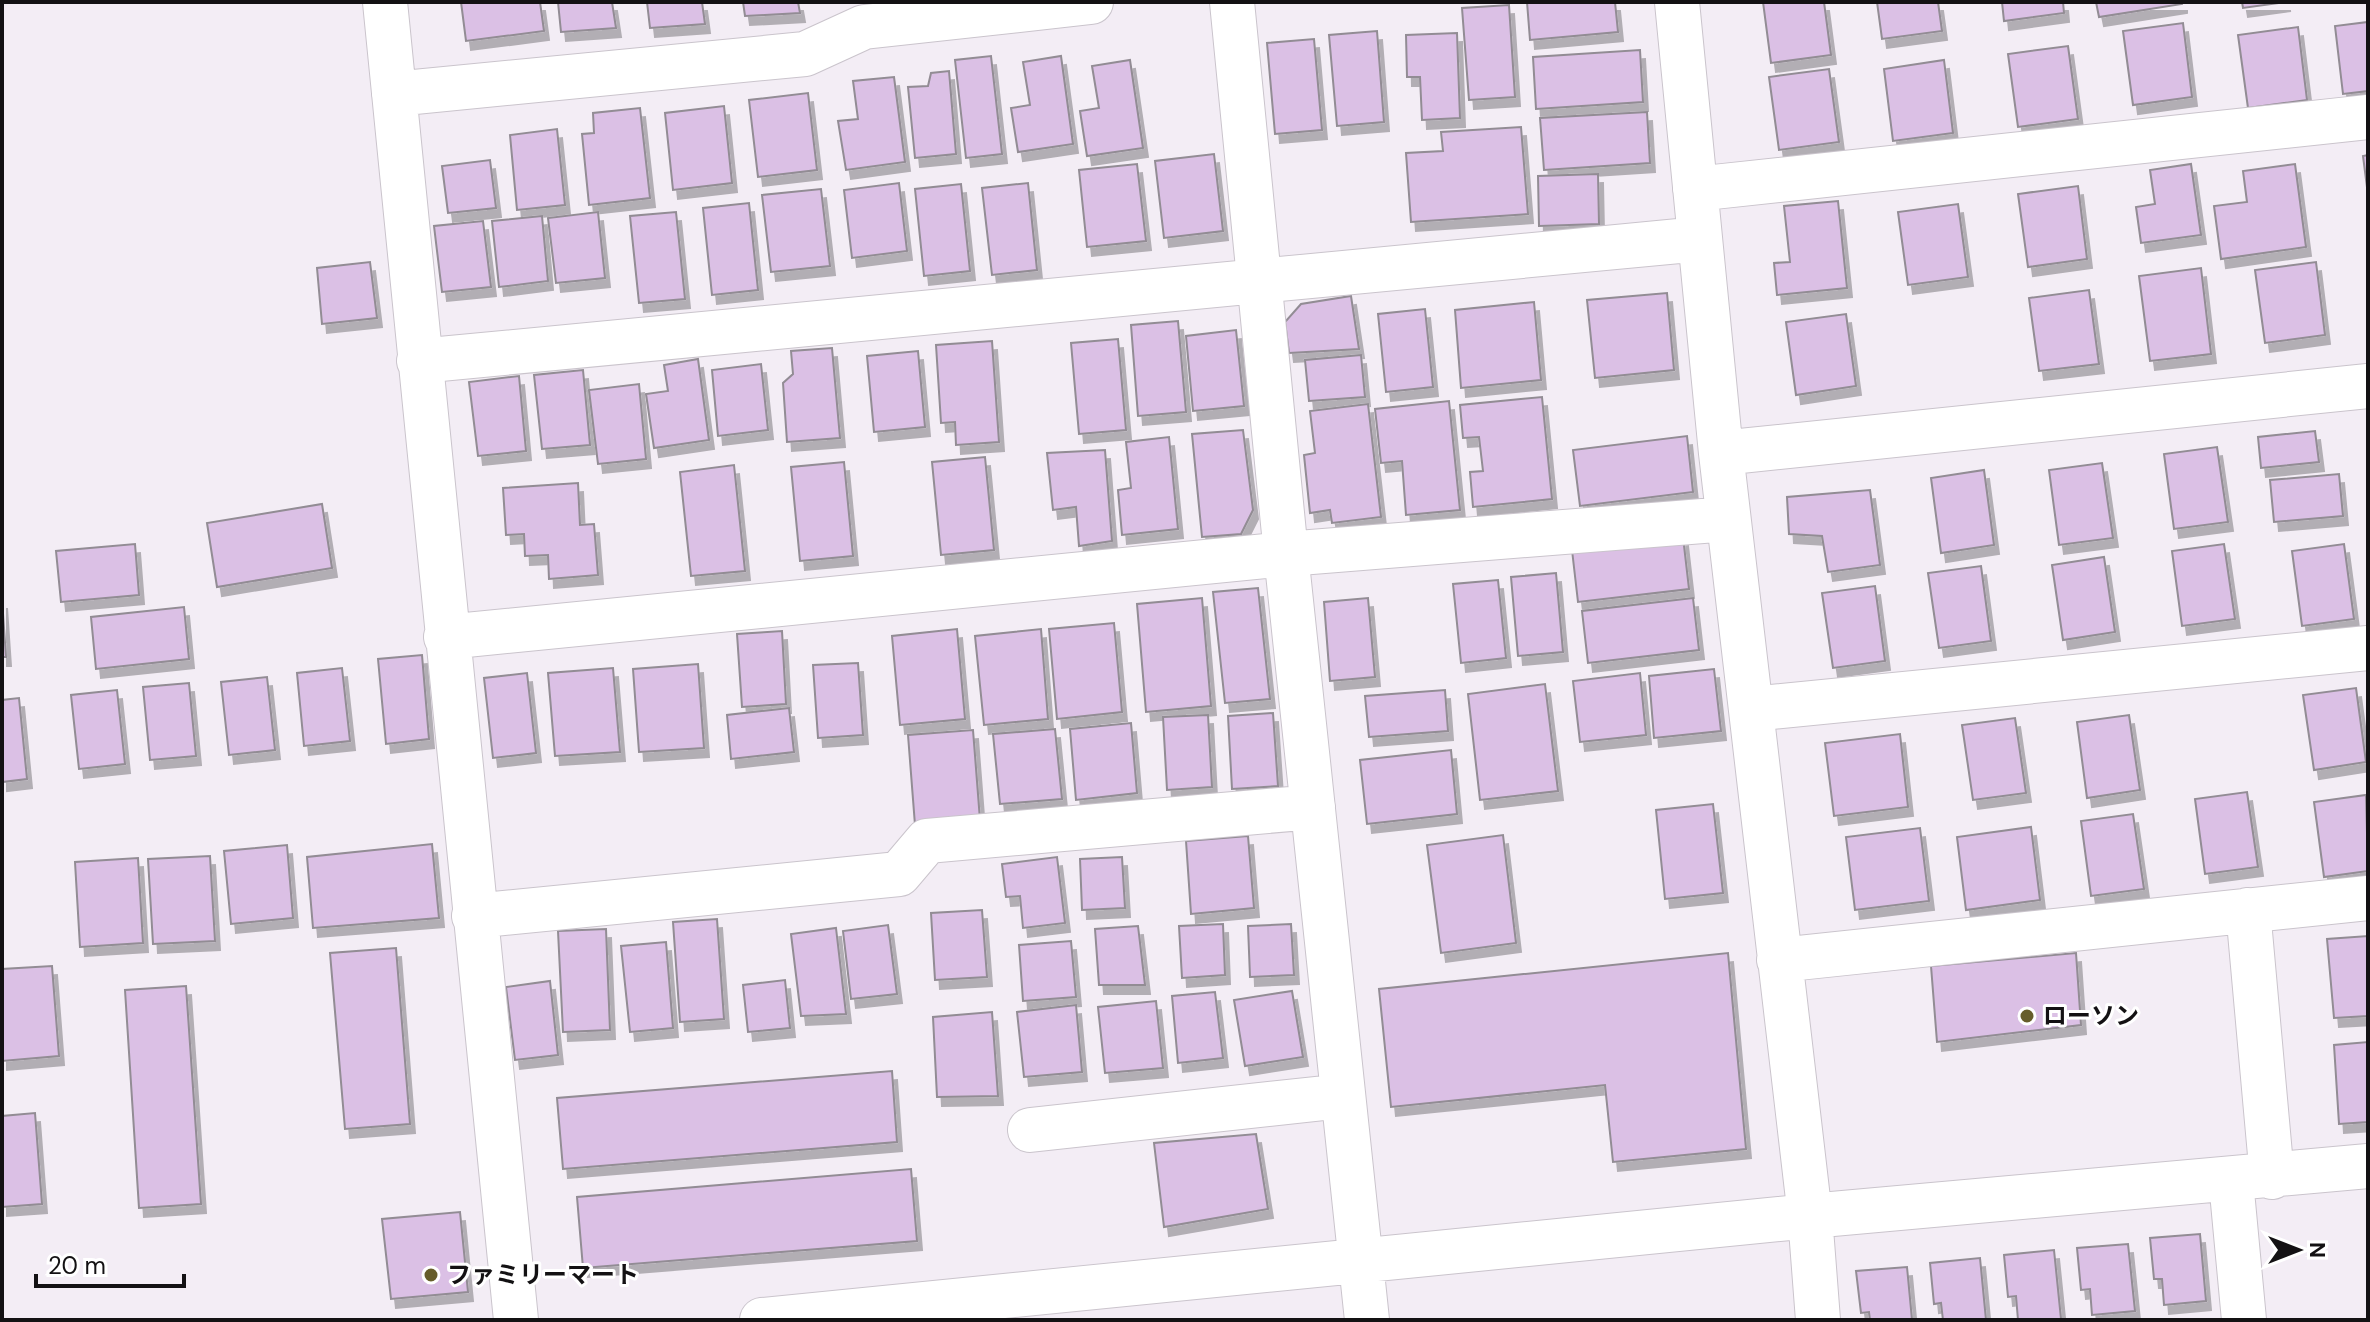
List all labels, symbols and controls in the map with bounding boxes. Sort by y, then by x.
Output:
place label: ローソン [2043,1000,2139,1031]
marker: ローソン [2018,1007,2036,1025]
north arrow [2258,1210,2338,1290]
scale bar [36,1238,184,1288]
text: N [2303,1242,2332,1258]
text: 20 m [48,1250,106,1281]
place label: ファミリーマート [447,1259,639,1290]
marker: ファミリーマート [422,1266,440,1284]

